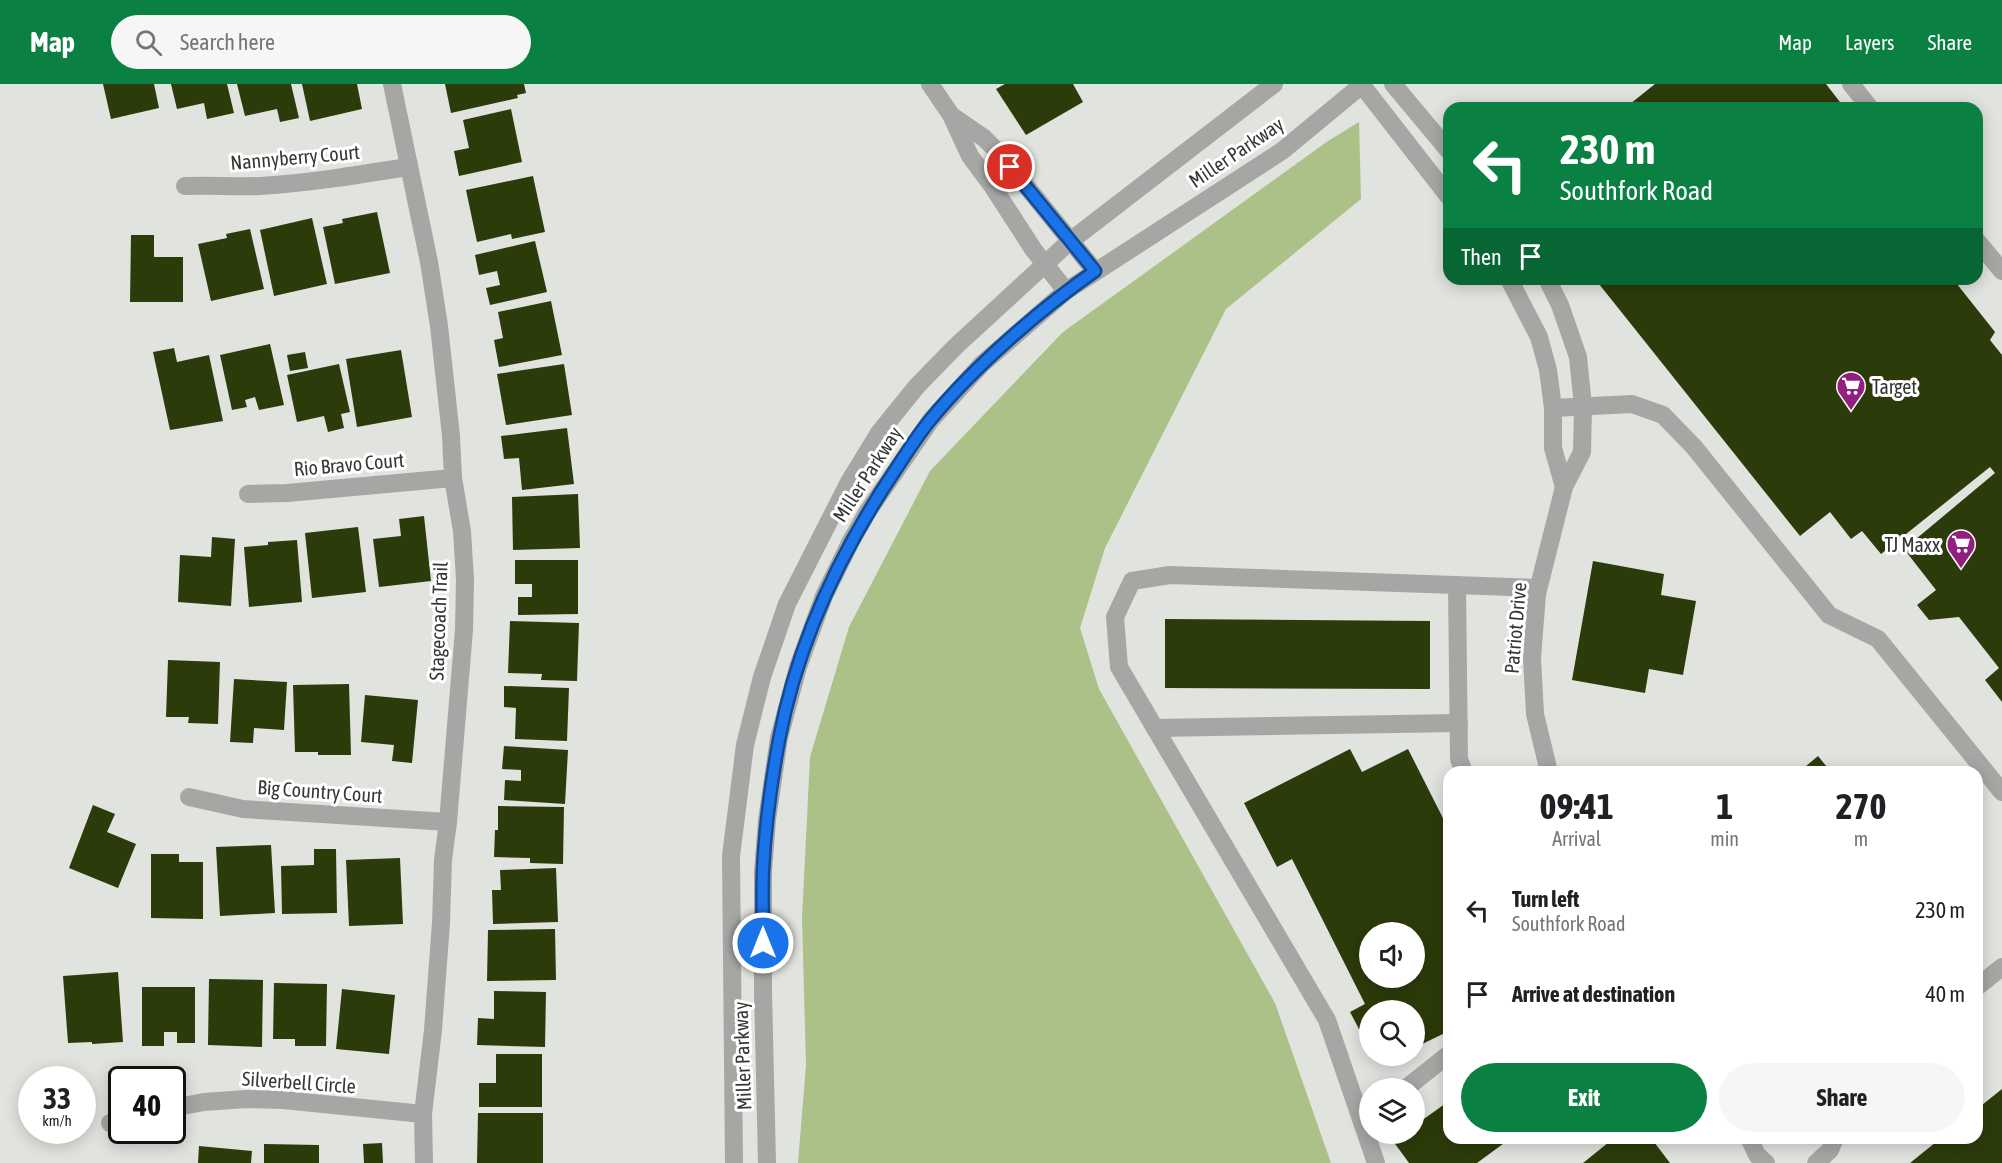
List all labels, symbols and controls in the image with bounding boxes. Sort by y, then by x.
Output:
search box [111,15,531,69]
text: Map [30,26,75,58]
icon: search [132,26,165,59]
text: Search here [180,29,275,55]
text: Map [1778,30,1812,54]
text: Layers [1845,30,1895,54]
text: Share [1928,30,1972,54]
street label: Miller Parkway [1184,112,1288,192]
text: 230 m [1560,125,1655,173]
icon: left [1461,126,1539,204]
street label: Nannyberry Court [229,140,361,174]
pin [984,141,1035,192]
icon: arrive [993,150,1026,183]
text: Southfork Road [1560,175,1713,206]
icon: arrive [1514,240,1547,273]
text: Then [1461,244,1502,270]
supermarket icon: Target [1835,370,1867,412]
place label: Target [1872,375,1917,398]
street label: Miller Parkway [828,422,906,526]
street label: Rio Bravo Court [293,448,405,480]
supermarket icon: TJ Maxx [1945,528,1977,570]
place label: TJ Maxx [1884,533,1940,556]
street label: Stagecoach Trail [424,561,452,681]
street label: Patriot Drive [1500,581,1530,675]
street label: Big Country Court [257,775,384,807]
text: 09:41 [1540,785,1614,827]
text: 1 [1716,785,1733,827]
text: 270 [1836,785,1886,827]
text: Arrival [1552,827,1601,850]
text: min [1710,827,1739,850]
text: m [1854,827,1868,850]
text: Turn left [1512,886,1579,912]
icon: left [1461,894,1494,927]
text: 230 m [1915,897,1965,923]
position arrow [731,911,795,975]
text: Southfork Road [1512,912,1625,935]
map controls [1359,922,1425,1144]
button: sound [1359,922,1425,988]
icon: arrive [1461,978,1494,1011]
text: Arrive at destination [1512,981,1675,1007]
text: 40 m [1925,981,1965,1007]
button: search [1359,1000,1425,1066]
street label: Miller Parkway [729,1001,755,1111]
button: Exit [1461,1063,1707,1132]
button: Share [1719,1063,1965,1132]
speed limit sign: 40 [108,1066,186,1144]
street label: Silverbell Circle [241,1067,357,1097]
button: layers [1359,1078,1425,1144]
text: 33 [43,1081,71,1115]
text: km/h [42,1112,72,1129]

